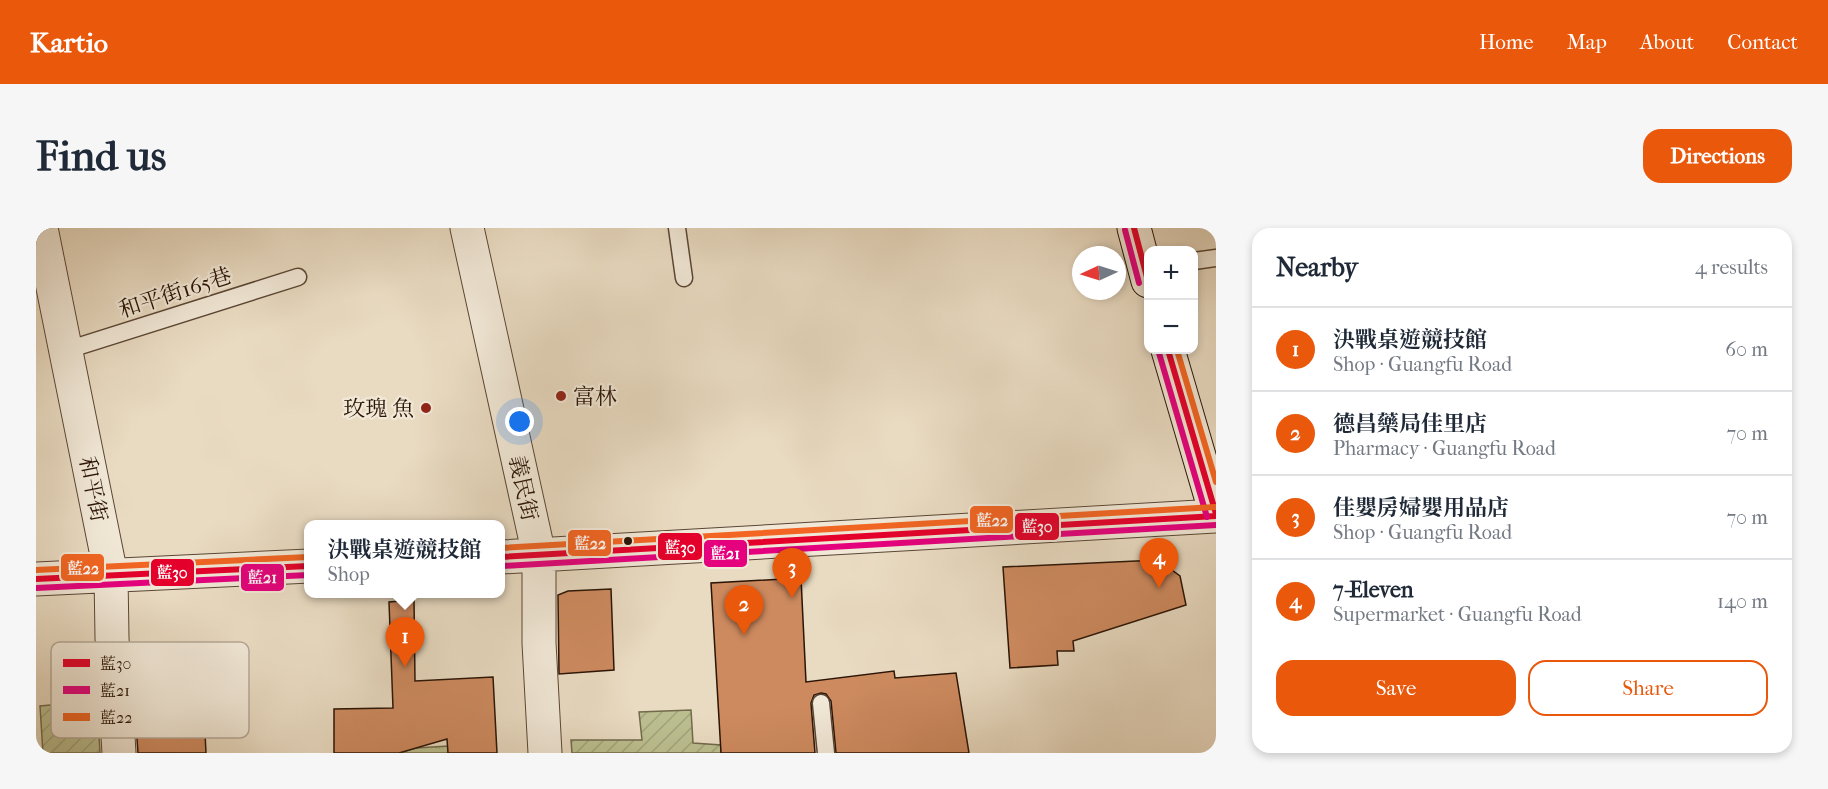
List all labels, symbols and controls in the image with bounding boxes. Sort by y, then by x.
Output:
text: Kartio [30,26,108,59]
text: Home [1479,30,1534,54]
text: Map [1567,30,1607,54]
text: About [1640,30,1694,54]
text: Contact [1727,30,1798,54]
button: Directions [1643,129,1792,183]
text: Find us [36,132,166,181]
north arrow [1072,246,1126,300]
map controls [1144,246,1198,354]
button: + [1144,246,1198,300]
text: Nearby [1276,252,1358,283]
text: 4 results [1695,256,1768,279]
street label: 和平街165巷 [116,262,235,323]
button: − [1144,300,1198,354]
text: 決戰桌遊競技館 [1333,327,1487,353]
text: 1 [1292,338,1299,361]
text: 60 m [1725,338,1768,361]
text: Shop · Guangfu Road [1333,353,1512,376]
place label: 富林 [573,384,617,410]
marker: 富林 [554,389,568,403]
place label: 玫瑰 魚 [343,396,414,422]
marker: 玫瑰 魚 [419,401,433,415]
your location [505,407,534,436]
text: 德昌藥局佳里店 [1333,411,1487,437]
text: 2 [1290,422,1301,445]
text: 70 m [1726,422,1768,445]
text: Pharmacy · Guangfu Road [1333,437,1556,460]
street label: 義民街 [503,453,543,523]
street label: 和平街 [74,454,112,524]
text: 佳嬰房婦嬰用品店 [1333,495,1509,521]
line badge: 藍22 [969,505,1014,534]
text: 3 [1291,506,1300,529]
text: 70 m [1726,506,1768,529]
text: 藍22 [976,511,1008,530]
line badge: 藍30 [1014,512,1060,541]
text: 藍30 [1021,517,1053,537]
popup [304,520,505,598]
text: Shop · Guangfu Road [1333,521,1512,544]
line badge: 藍22 [567,529,612,557]
line badge: 藍30 [657,532,703,561]
text: 藍22 [574,534,606,553]
unlabelled marker [622,535,634,547]
text: 決戰桌遊競技館 [327,537,482,563]
text: 藍30 [664,538,696,558]
pin: 4 [1140,538,1178,588]
line badge: 藍21 [703,539,748,568]
text: 藍21 [710,544,740,563]
pin: 3 [772,548,812,598]
line badge: 藍22 [60,553,105,582]
line badge: 藍30 [150,558,195,587]
text: 藍22 [67,559,99,578]
text: 藍30 [156,563,188,583]
line badge: 藍21 [240,563,285,592]
text: Shop [327,563,370,586]
text: 藍21 [247,568,277,587]
text: 7-Eleven [1333,577,1414,603]
pin: 2 [724,586,764,635]
text: 4 [1290,590,1301,613]
text: 140 m [1717,590,1768,613]
text: Supermarket · Guangfu Road [1333,603,1582,626]
pin: 1 [386,618,424,667]
legend [51,642,249,738]
text: 藍30 [100,654,131,673]
button: Save [1276,660,1516,716]
button: Share [1528,660,1768,716]
text: 藍21 [100,681,130,700]
text: 藍22 [100,708,132,727]

